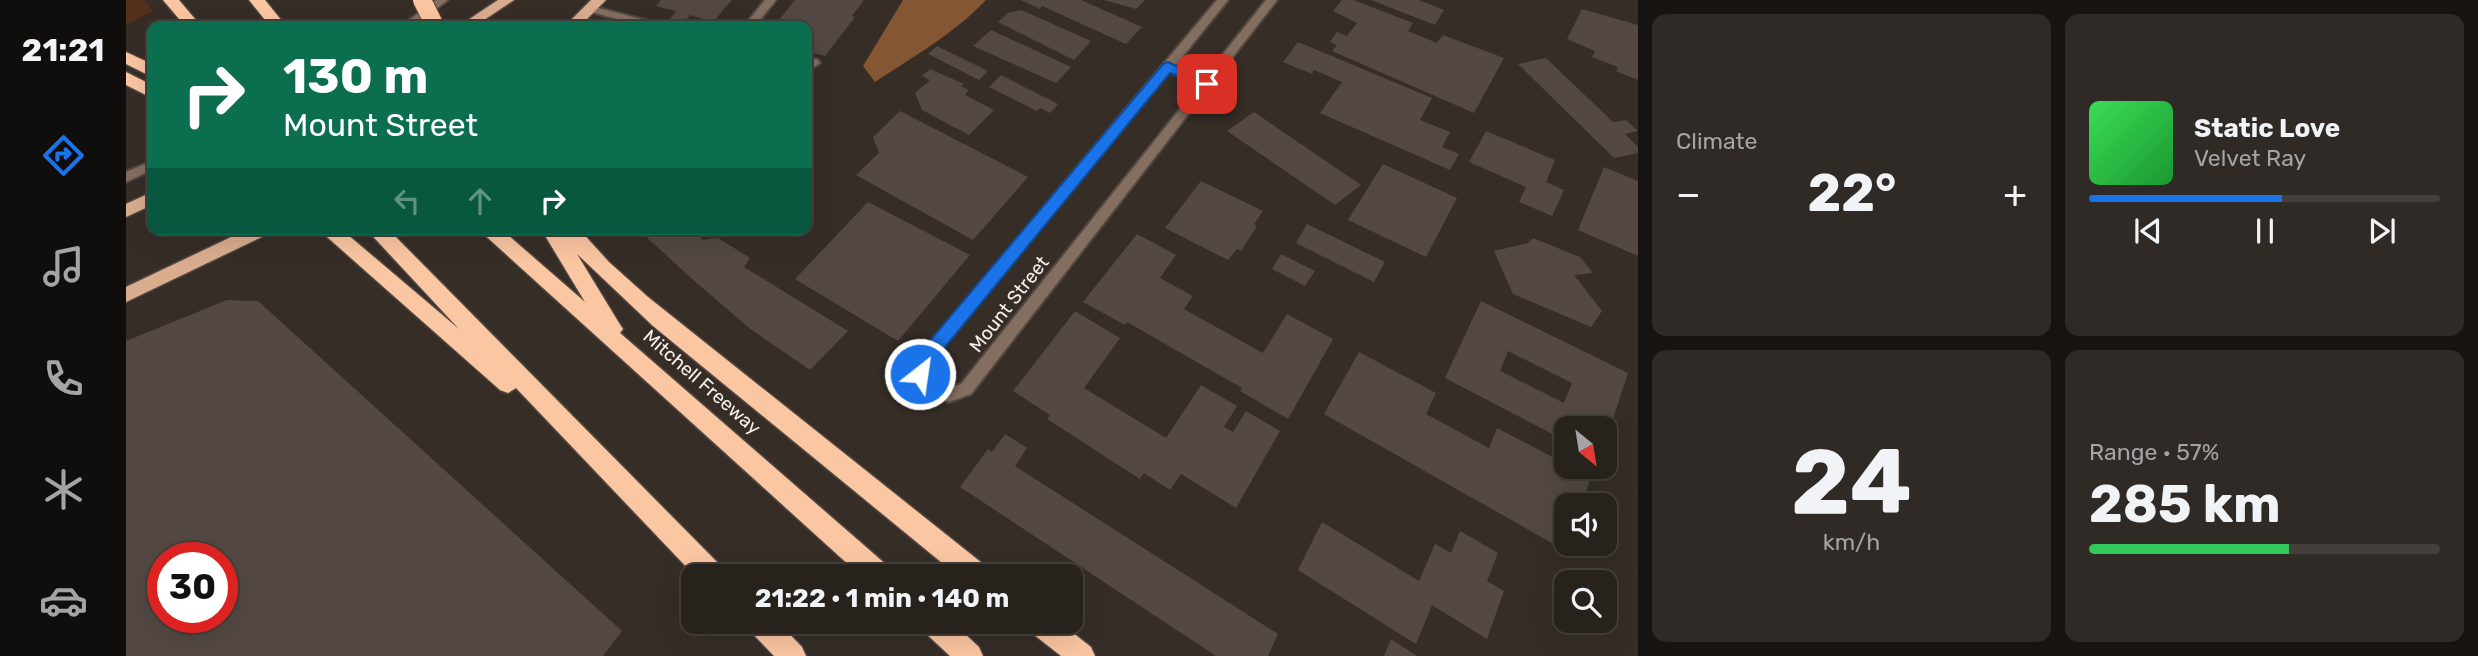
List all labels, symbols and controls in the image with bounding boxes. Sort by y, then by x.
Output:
text: 21:21 [22,31,104,69]
text: 130 m [283,47,428,105]
icon: right [168,49,259,140]
pin [1177,54,1237,114]
icon: arrive [1188,65,1226,103]
text: Mount Street [283,106,478,144]
text: Static Love [2194,113,2340,144]
text: Climate [1676,127,1757,155]
icon: directions [39,131,88,180]
text: Velvet Ray [2194,144,2306,172]
text: 22° [1808,162,1897,224]
text: − [1676,171,1701,217]
text: + [2003,171,2027,217]
icon: left [388,182,426,220]
icon: ahead [461,182,499,220]
icon: right [534,182,572,220]
icon: previous [2129,212,2167,250]
icon: pause [2246,212,2284,250]
icon: next [2363,212,2401,250]
icon: music [39,242,88,291]
street label: Mount Street [964,251,1054,357]
street label: Mitchell Freeway [638,325,766,439]
position arrow [883,337,957,411]
icon: phone [39,354,88,403]
north arrow [1554,416,1617,480]
map controls [1554,416,1617,633]
text: 24 [1791,428,1912,536]
text: Range · 57% [2089,438,2219,466]
icon: climate [39,465,88,514]
text: 285 km [2089,473,2281,535]
button: sound [1554,493,1617,556]
text: km/h [1823,528,1880,556]
speed limit sign: 30 [147,542,238,633]
button: search [1554,570,1617,633]
icon: car [39,576,88,625]
text: 21:22 · 1 min · 140 m [755,583,1009,614]

